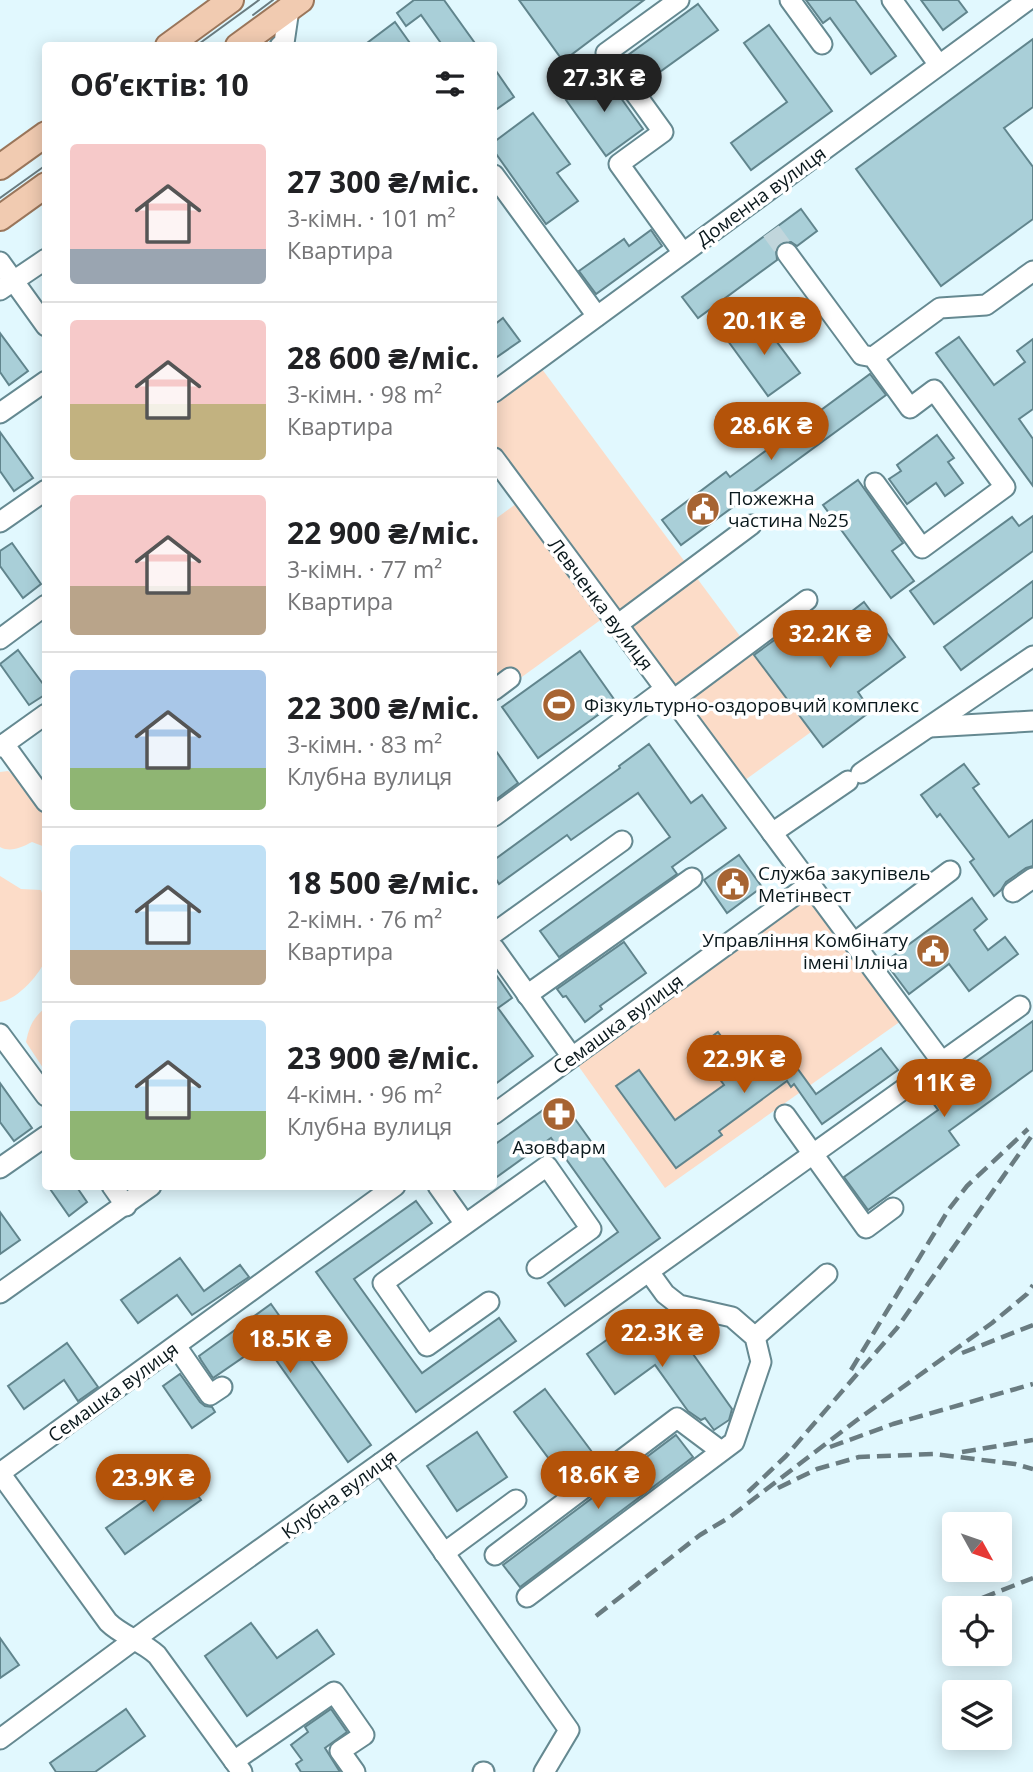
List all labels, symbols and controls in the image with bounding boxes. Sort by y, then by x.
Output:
pin: 27.3K ₴ [539,54,669,114]
text: 27.3K ₴ [563,61,645,93]
text: Об’єктів: 10 [70,64,249,105]
icon: filters [431,65,469,103]
street label: Доменна вулиця [691,140,831,252]
text: 27 300 ₴/міс. [287,161,479,202]
icon: home [126,172,210,256]
text: 3-кімн. · 101 m² [287,202,455,234]
text: Квартира [287,234,393,266]
pin: 20.1K ₴ [699,298,829,357]
text: 20.1K ₴ [723,304,805,336]
text: 28 600 ₴/міс. [287,337,479,378]
icon: home [126,348,210,432]
text: 3-кімн. · 98 m² [287,378,442,410]
pin: 28.6K ₴ [706,402,836,462]
text: 28.6K ₴ [730,409,812,441]
text: Квартира [287,410,393,442]
place label: Пожежна частина №25 [728,485,849,533]
public building icon: Пожежна частина №25 [684,490,722,528]
text: 22 900 ₴/міс. [287,512,479,553]
icon: home [126,523,210,607]
street label: Левченка вулиця [542,532,660,676]
text: 3-кімн. · 77 m² [287,553,442,585]
text: Квартира [287,585,393,617]
pin: 32.2K ₴ [765,610,895,670]
text: 32.2K ₴ [789,617,871,649]
sports icon: Фізкультурно-оздоровчий комплекс [540,686,578,724]
text: 22 300 ₴/міс. [287,687,479,728]
place label: Фізкультурно-оздоровчий комплекс [584,692,919,718]
icon: home [126,698,210,782]
text: 3-кімн. · 83 m² [287,728,442,760]
text: Клубна вулиця [287,760,452,792]
place label: Служба закупівель Метінвест [758,860,930,908]
text: 18 500 ₴/міс. [287,862,479,903]
public building icon: Служба закупівель Метінвест [714,865,752,903]
icon: home [126,873,210,957]
text: 2-кімн. · 76 m² [287,903,442,935]
place label: Управління Комбінату імені Ілліча [702,927,908,975]
public building icon: Управління Комбінату імені Ілліча [914,932,952,970]
text: Квартира [287,935,393,967]
street label: Семашка вулиця [548,968,688,1080]
pin: 22.9K ₴ [679,1036,809,1095]
text: 23 900 ₴/міс. [287,1037,479,1078]
text: 22.9K ₴ [703,1042,785,1074]
icon: home [126,1048,210,1132]
pin: 11K ₴ [895,1060,993,1119]
text: 11K ₴ [913,1066,975,1098]
text: 4-кімн. · 96 m² [287,1078,442,1110]
pharmacy icon: Азовфарм [540,1095,578,1133]
text: Клубна вулиця [287,1110,452,1142]
place label: Азовфарм [512,1134,606,1160]
pin: 22.3K ₴ [597,1310,727,1369]
pin: 18.5K ₴ [225,1316,355,1375]
text: 22.3K ₴ [621,1316,703,1348]
text: 18.5K ₴ [249,1322,331,1354]
street label: Семашка вулиця [43,1336,183,1448]
street label: Клубна вулиця [276,1443,402,1545]
pin: 18.6K ₴ [533,1452,663,1511]
pin: 23.9K ₴ [88,1454,218,1514]
text: 18.6K ₴ [557,1458,639,1490]
text: 23.9K ₴ [112,1461,194,1493]
north arrow [942,1512,1012,1582]
map controls [942,1512,1012,1750]
button: locate [942,1596,1012,1666]
button: layers [942,1680,1012,1750]

